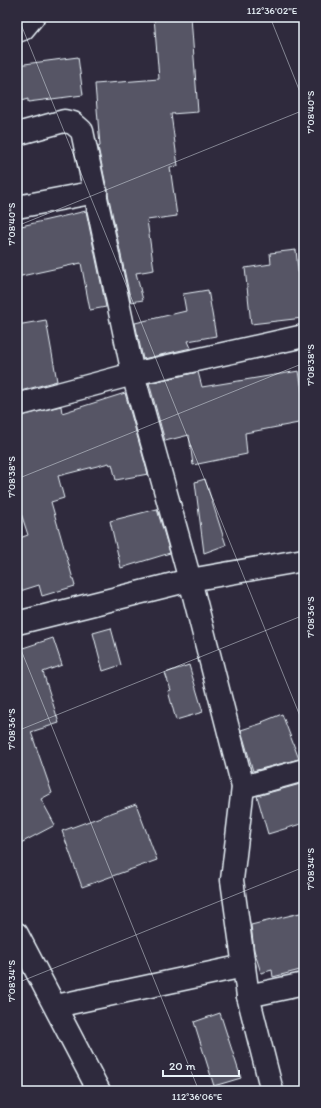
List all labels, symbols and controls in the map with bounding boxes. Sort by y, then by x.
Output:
text: 112°36'02"E [247,4,298,17]
text: 7°08'40"S [304,90,317,133]
text: 7°08'40"S [5,202,18,245]
text: 7°08'38"S [304,344,317,386]
text: 7°08'38"S [5,456,18,498]
text: 7°08'36"S [304,596,317,638]
text: 7°08'36"S [5,708,18,750]
text: 7°08'34"S [304,848,317,890]
text: 7°08'34"S [5,960,18,1002]
scale bar [163,1052,239,1078]
text: 20 m [169,1059,196,1073]
text: 112°36'06"E [172,1090,223,1103]

